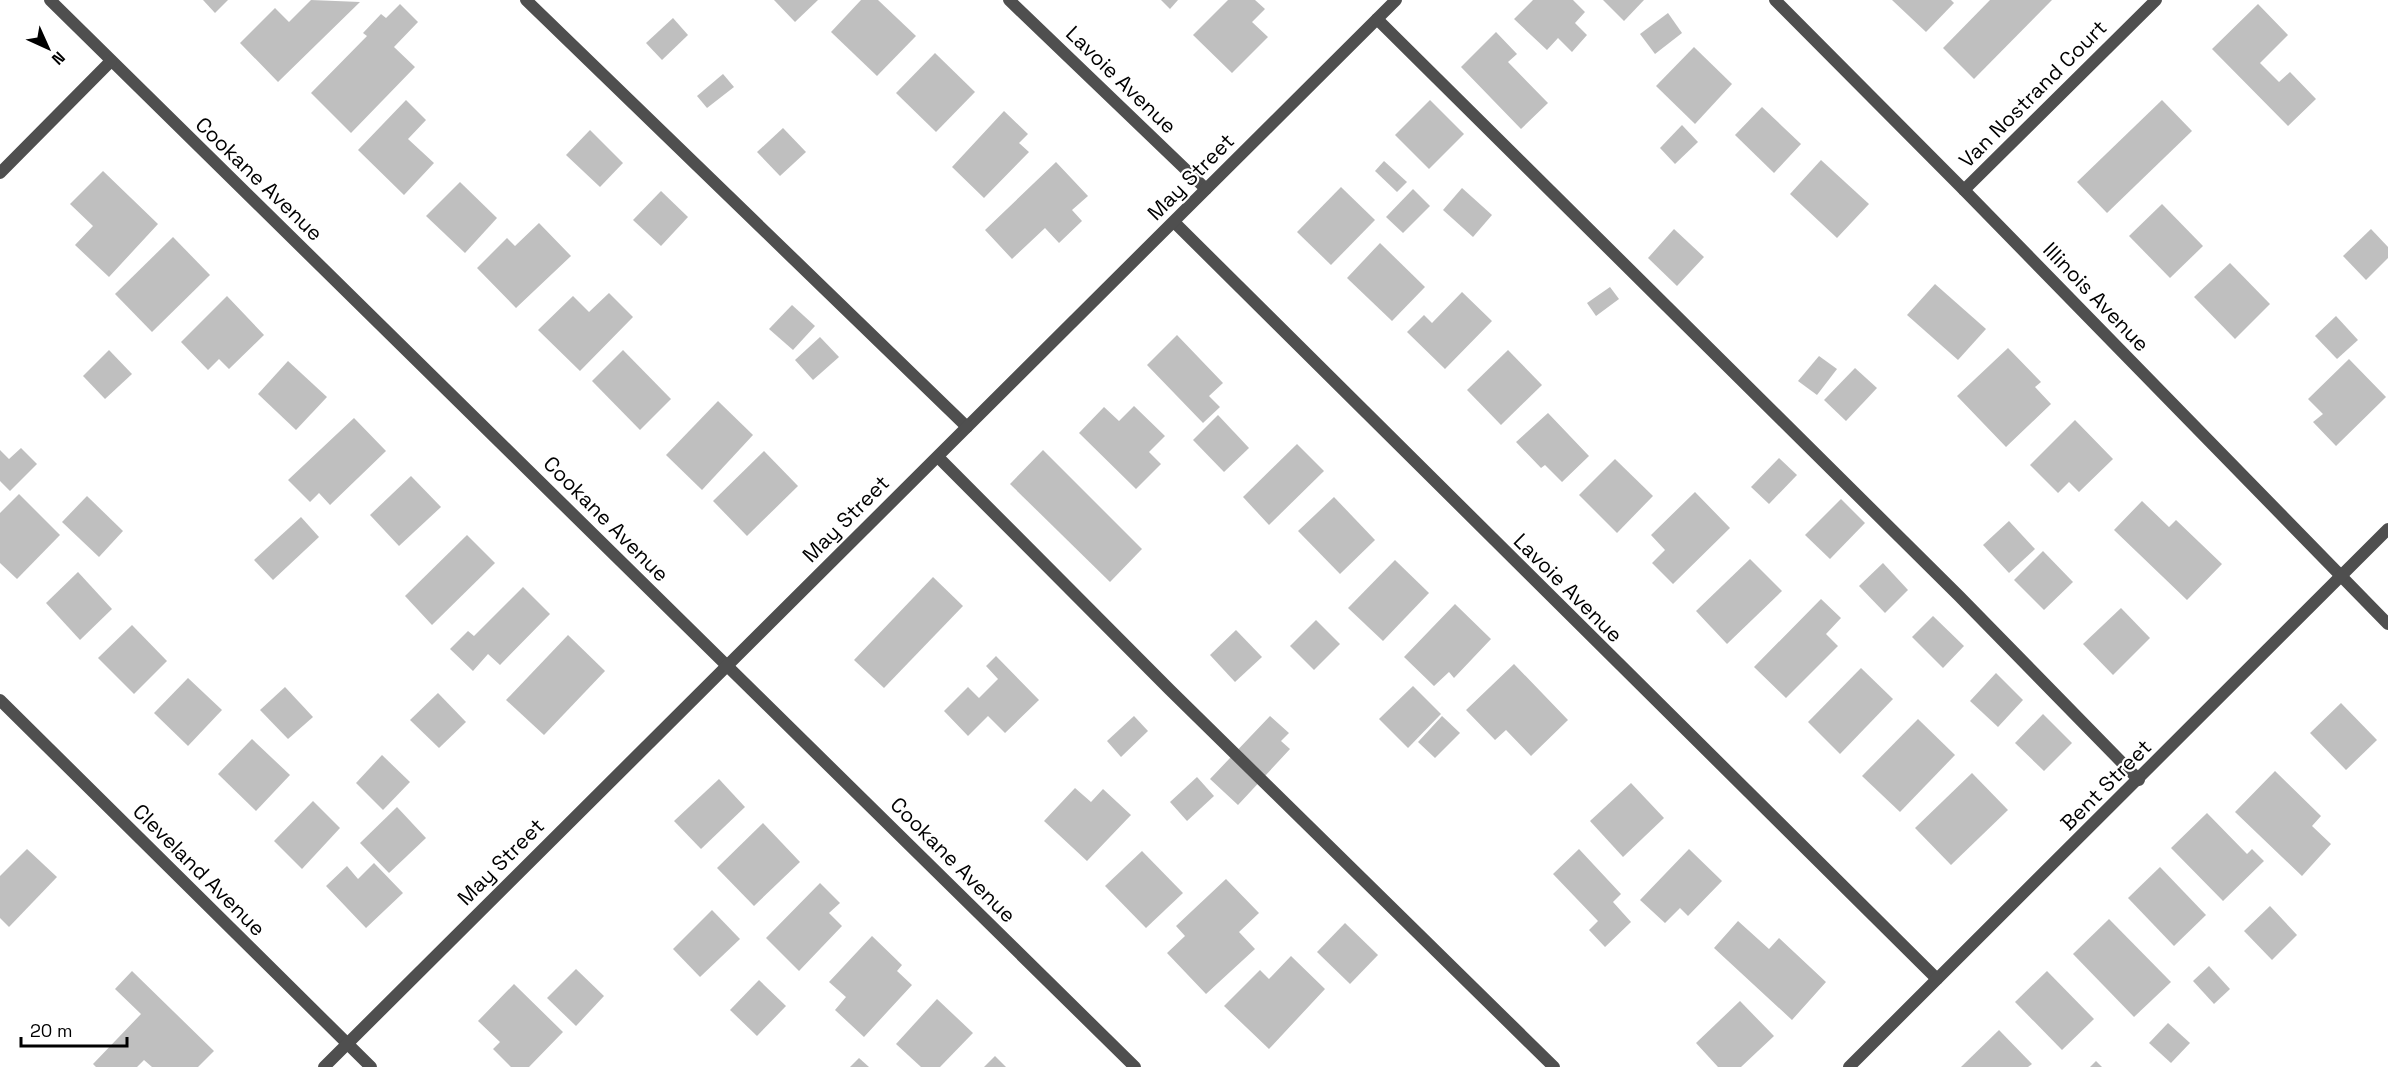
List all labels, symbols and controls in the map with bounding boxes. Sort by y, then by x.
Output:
street label: Van Nostrand Court [1953,14,2112,173]
north arrow [18,18,78,78]
street label: Lavoie Avenue [1060,20,1182,139]
text: N [47,47,69,69]
street label: Cookane Avenue [190,111,329,246]
street label: May Street [1141,127,1240,226]
street label: Illinois Avenue [2037,236,2155,357]
street label: Cookane Avenue [538,450,675,587]
street label: May Street [796,469,895,568]
street label: Lavoie Avenue [1508,527,1629,648]
street label: Bent Street [2054,733,2157,836]
street label: Cookane Avenue [885,791,1022,928]
street label: Cleveland Avenue [127,798,271,942]
street label: May Street [451,812,550,911]
scale bar [21,1010,128,1048]
text: 20 m [30,1019,73,1042]

